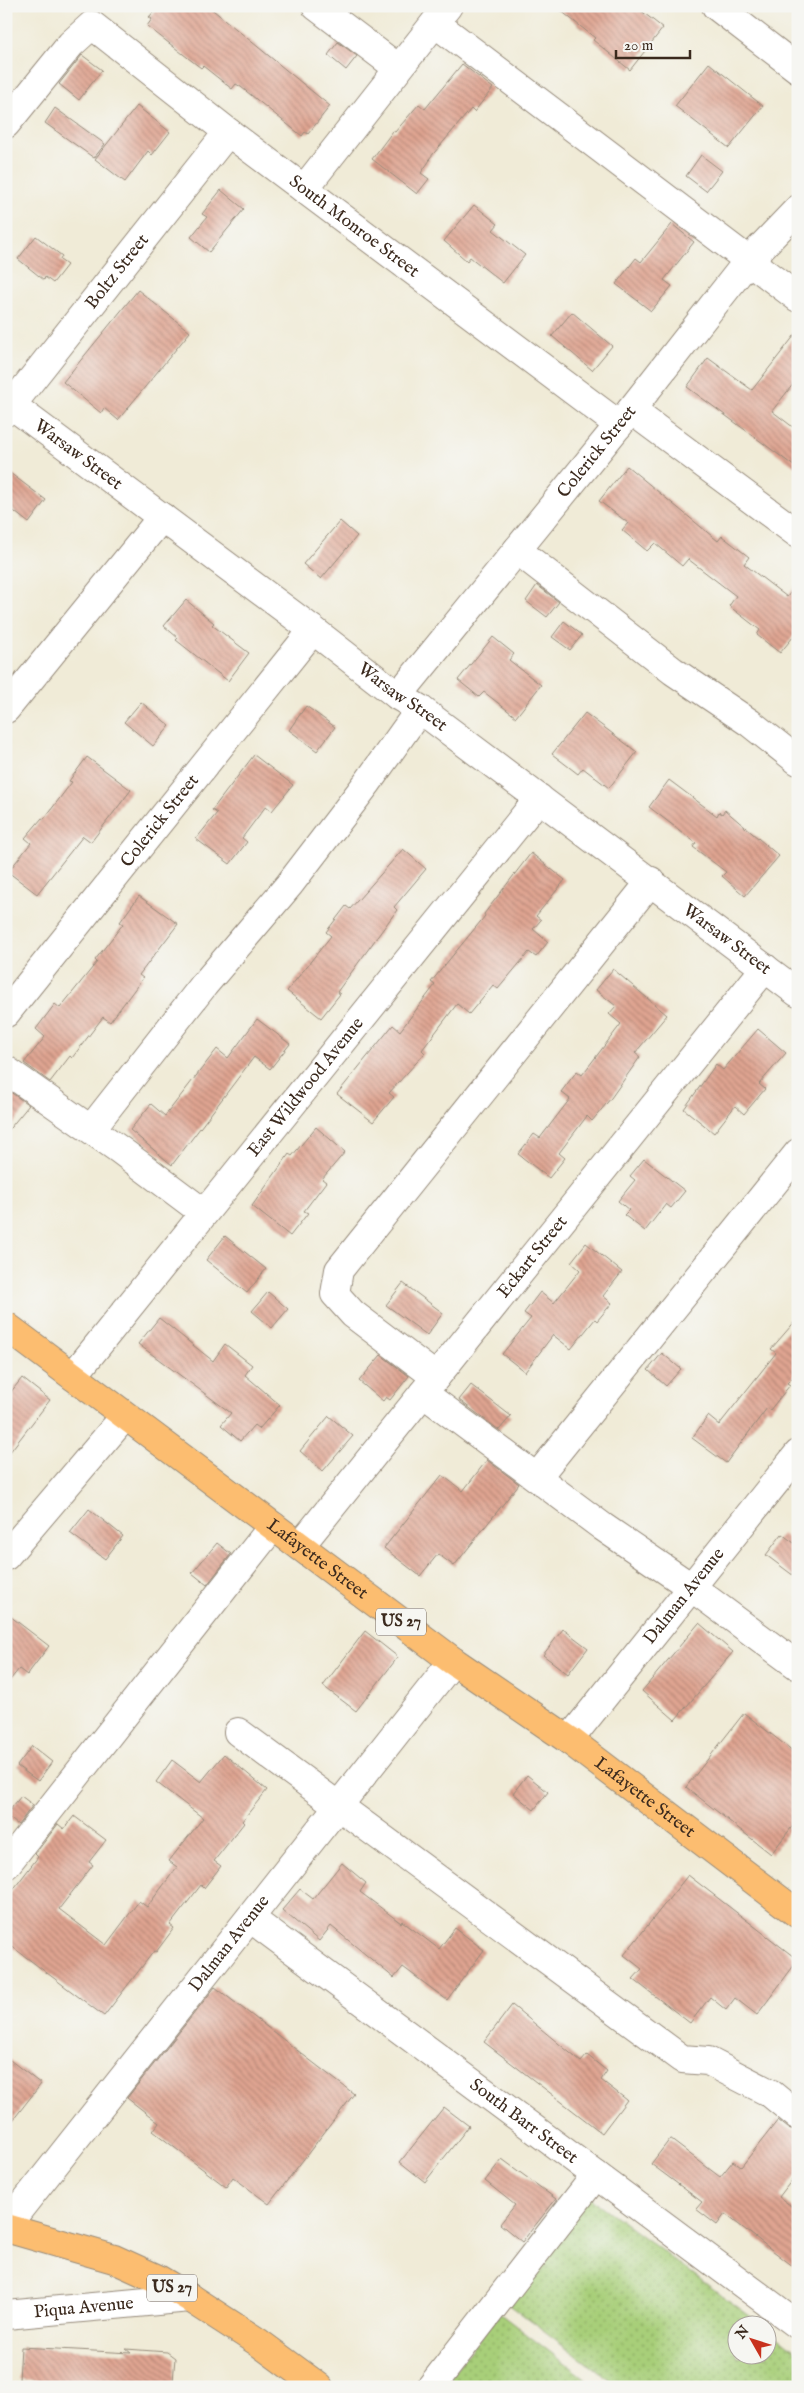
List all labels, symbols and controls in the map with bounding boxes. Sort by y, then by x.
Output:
scale bar [616,28,690,60]
text: 20 m [624,36,654,55]
street label: South Monroe Street [284,170,424,283]
street label: Boltz Street [80,229,154,314]
street label: Colerick Street [552,401,642,503]
street label: Warsaw Street [29,414,127,495]
street label: Warsaw Street [353,657,452,737]
street label: Colerick Street [116,770,204,872]
street label: Warsaw Street [678,899,776,980]
street label: East Wildwood Avenue [243,1013,369,1162]
street label: Eckart Street [493,1211,573,1303]
street label: Lafayette Street [262,1514,373,1605]
street label: Dalman Avenue [638,1543,730,1649]
road number: US 27 [376,1608,426,1635]
street label: Lafayette Street [590,1752,700,1843]
street label: Dalman Avenue [184,1890,275,1997]
street label: South Barr Street [465,2073,583,2169]
road number: US 27 [147,2274,197,2302]
street label: Piqua Avenue [33,2292,135,2324]
north arrow [726,2316,776,2366]
text: N [731,2322,753,2344]

